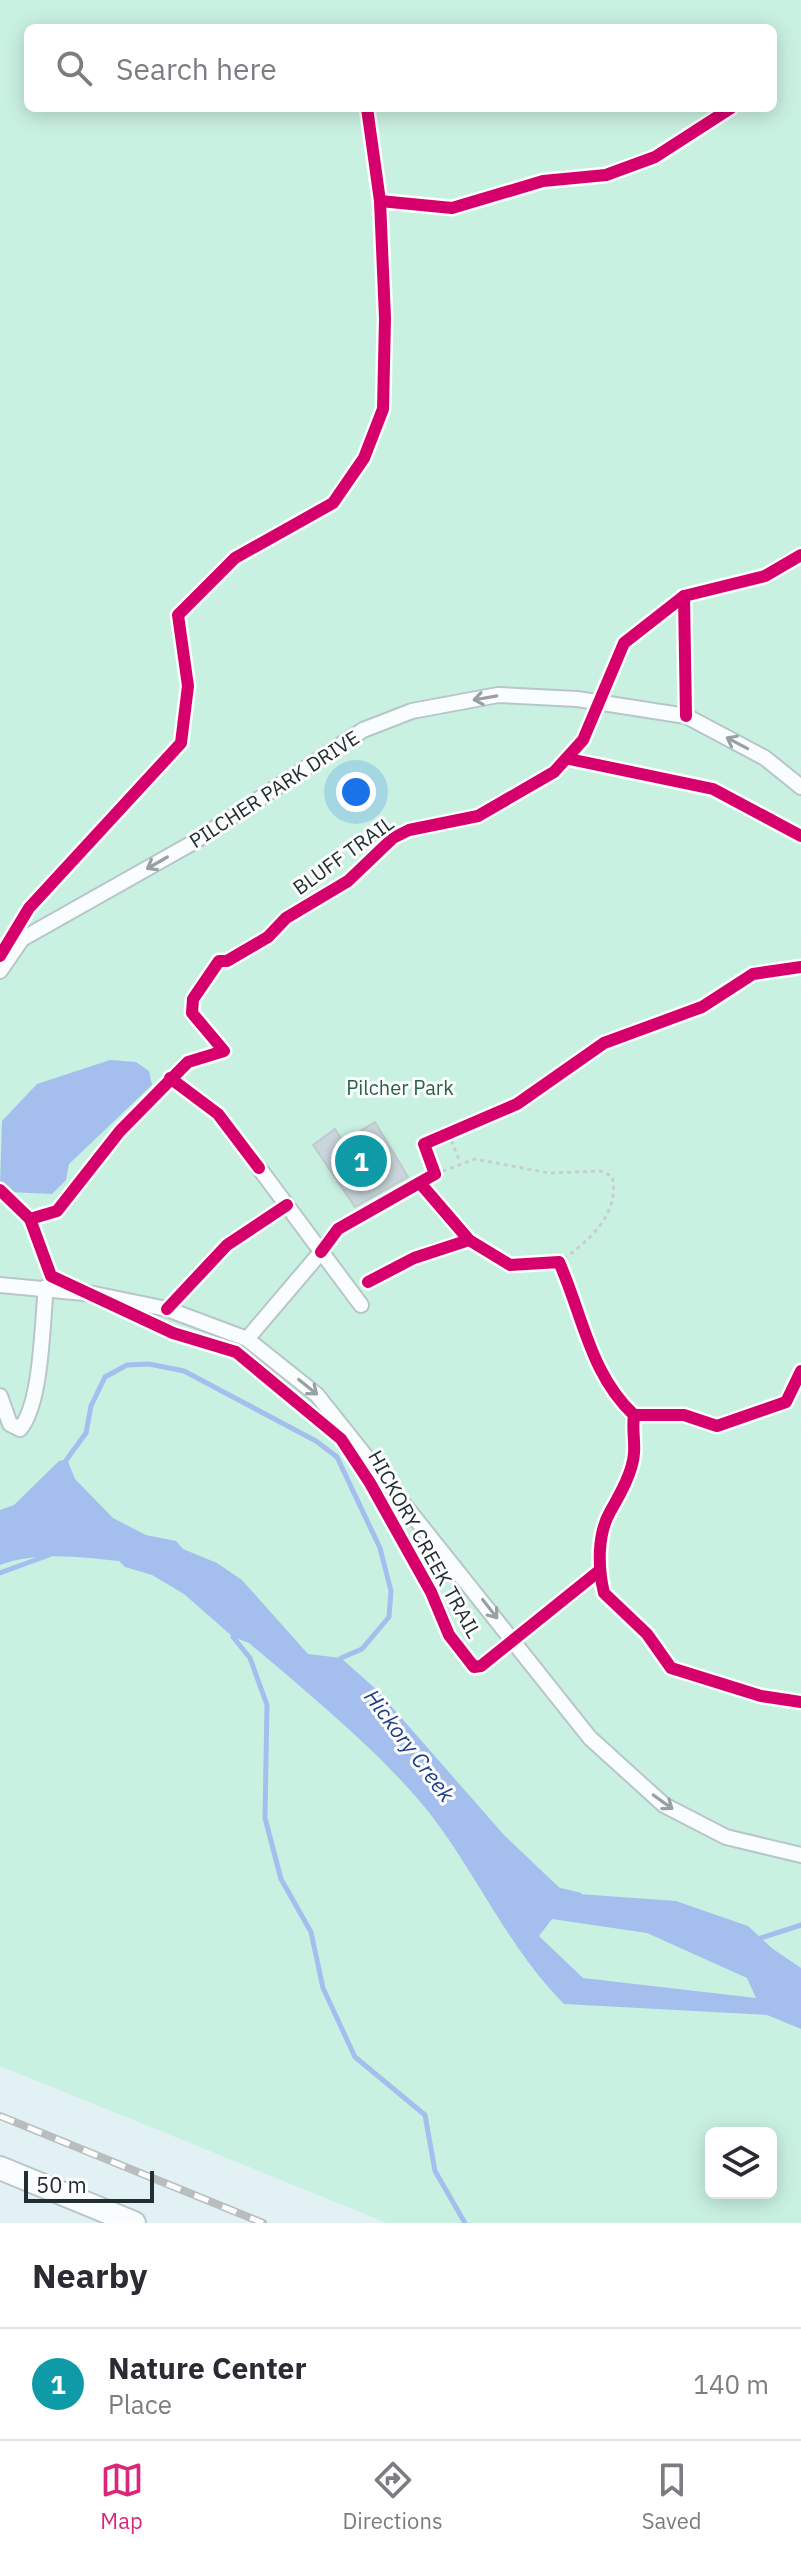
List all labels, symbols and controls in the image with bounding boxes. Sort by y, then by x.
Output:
search box [24,24,777,112]
icon: search [52,46,96,90]
text: Search here [116,49,277,88]
one-way arrow [473,691,499,706]
street label: PILCHER PARK DRIVE [184,724,364,854]
one-way arrow [726,734,749,750]
your location [336,772,376,812]
street label: BLUFF TRAIL [287,809,399,901]
one-way arrow [146,855,169,871]
park label: Pilcher Park [346,1074,454,1101]
pin: 1 [335,1131,387,1191]
one-way arrow [297,1378,318,1396]
street label: HICKORY CREEK TRAIL [362,1445,488,1643]
one-way arrow [482,1598,499,1619]
water label: Hickory Creek [358,1683,462,1808]
one-way arrow [652,1794,674,1810]
map controls [705,2127,777,2199]
button: layers [705,2127,777,2199]
scale bar [24,2167,154,2203]
text: 50 m [36,2170,87,2199]
text: Nearby [32,2253,147,2297]
text: Nature Center [108,2348,307,2387]
text: 1 [50,2367,66,2401]
text: 140 m [693,2367,769,2401]
text: Place [108,2387,172,2421]
tab: Map [100,2458,144,2535]
tab: Directions [343,2458,443,2535]
tab: Saved [642,2458,701,2535]

